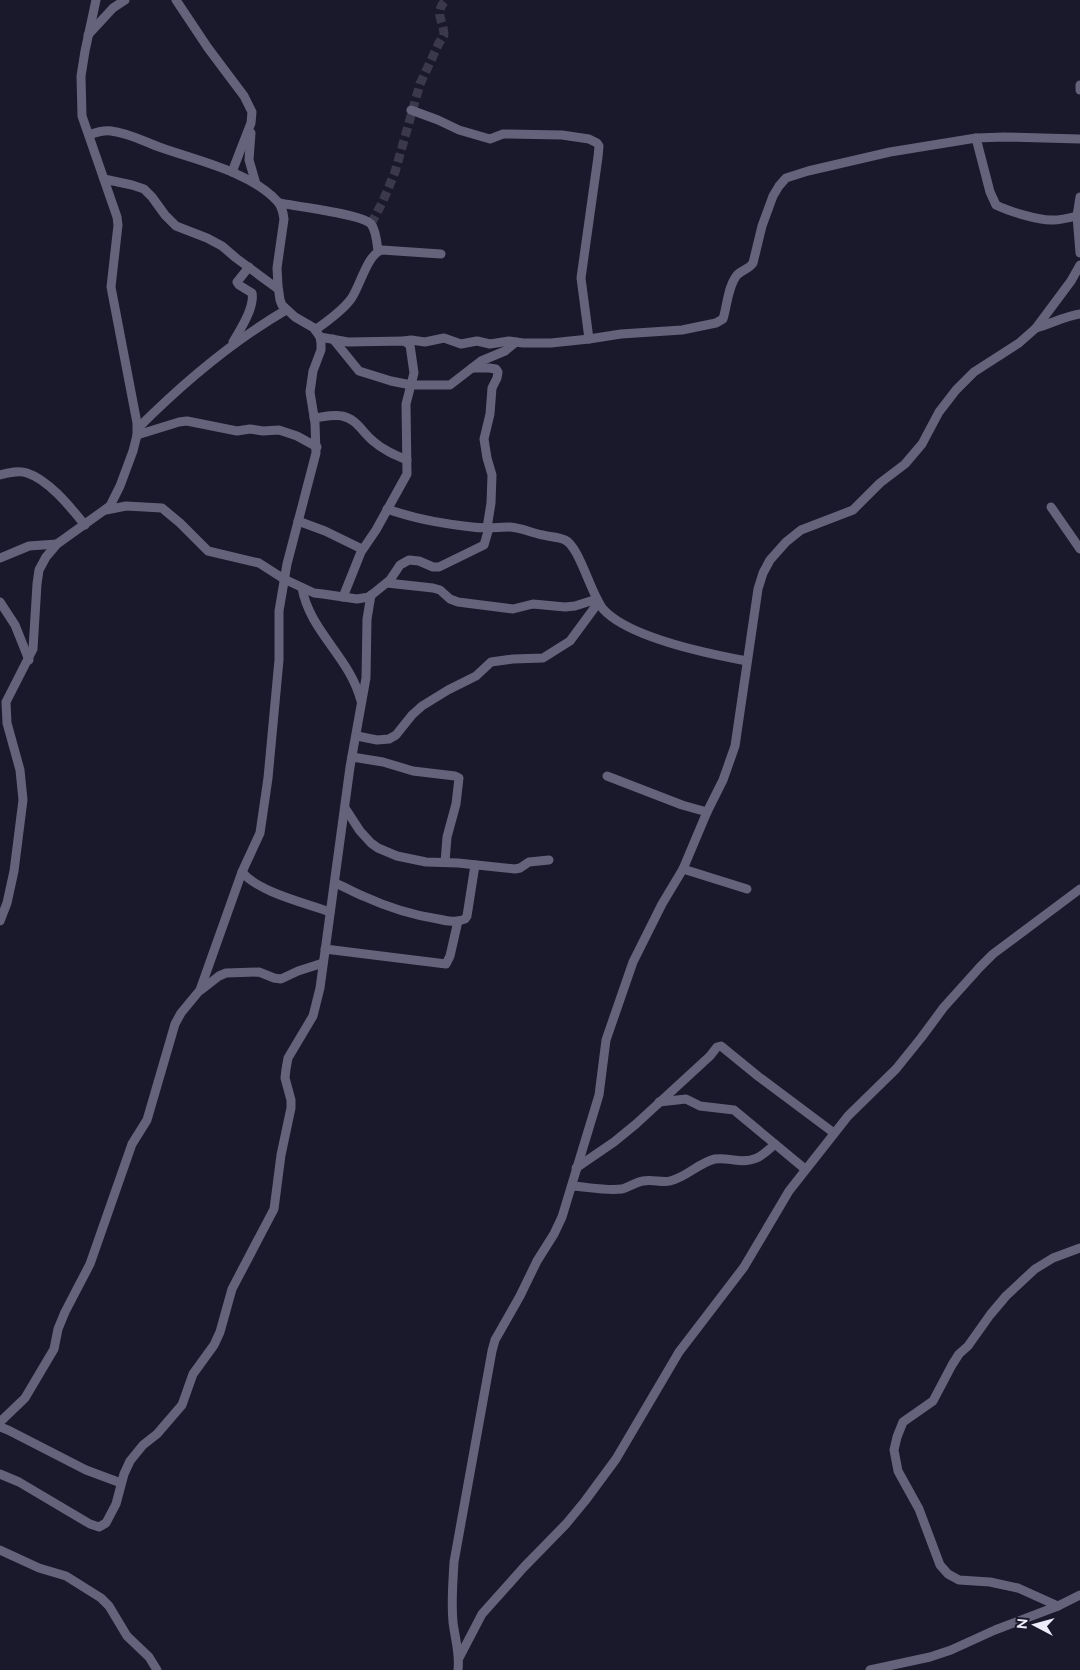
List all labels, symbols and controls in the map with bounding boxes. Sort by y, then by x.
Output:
north arrow [1010,1600,1060,1650]
text: N [1014,1617,1031,1630]

